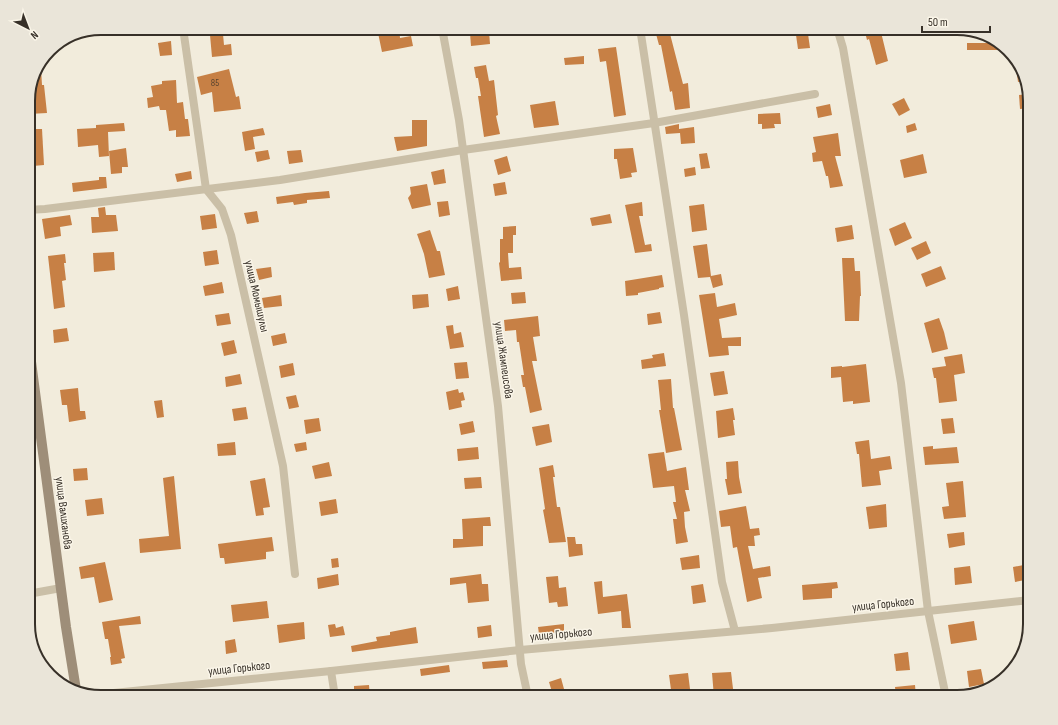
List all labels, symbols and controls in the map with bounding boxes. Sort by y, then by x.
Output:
north arrow [8,8,48,48]
scale bar [922,8,990,34]
text: 50 m [928,15,948,30]
text: N [28,28,41,42]
house number: 85 [211,77,219,89]
street label: улица Момышулы [241,259,272,334]
street label: улица Жампеисова [491,320,516,400]
street label: улица Валиханова [52,476,75,551]
street label: улица Горького [851,594,915,615]
street label: улица Горького [529,624,593,645]
street label: улица Горького [207,658,271,679]

